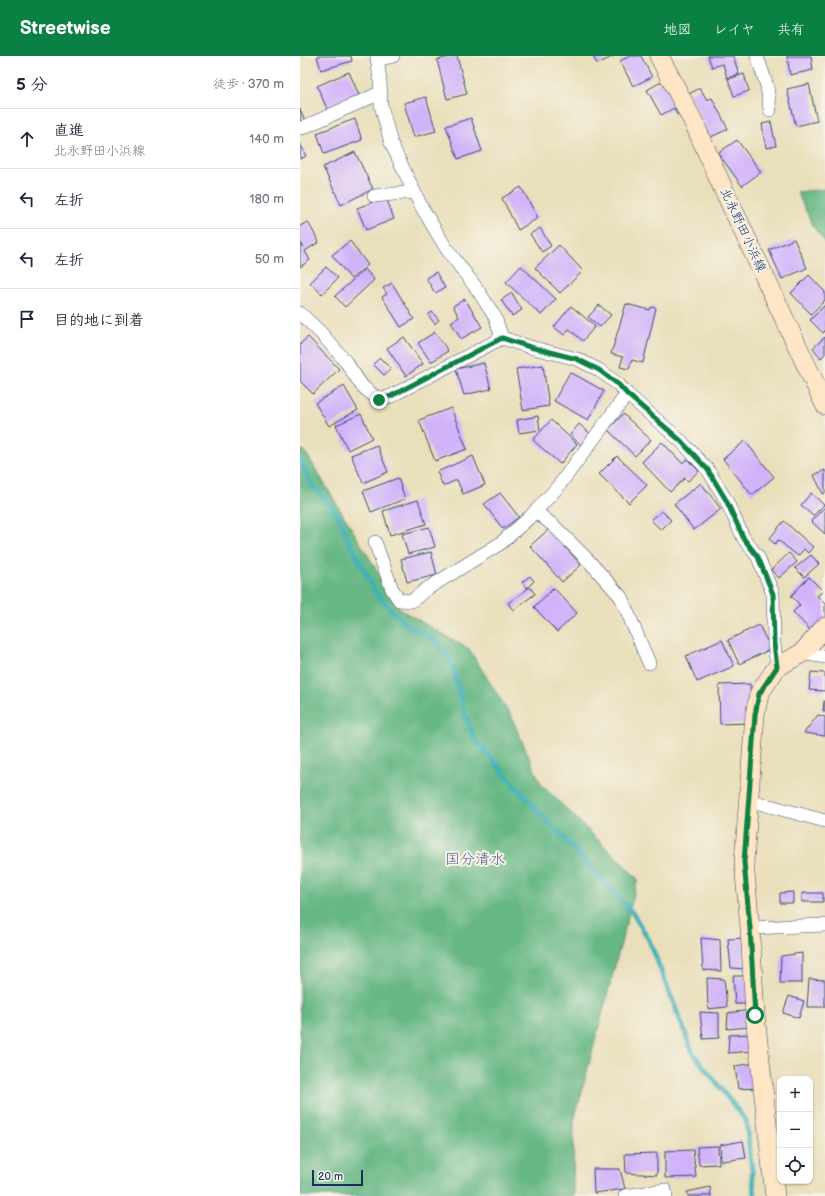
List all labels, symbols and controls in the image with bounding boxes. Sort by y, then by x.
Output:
text: Streetwise [20,17,111,40]
text: 地図 [664,21,692,38]
text: レイヤ [714,21,755,38]
text: 共有 [777,21,805,38]
text: 5 分 [16,75,47,95]
text: 徒歩 · 370 m [213,76,284,92]
text: 直進 [54,121,84,140]
icon: ahead [16,128,38,150]
text: 140 m [249,131,284,147]
text: 北永野田小浜線 [54,143,145,159]
street label: 北永野田小浜線 [717,185,770,276]
icon: left [16,188,38,210]
text: 左折 [54,191,84,210]
text: 180 m [249,191,284,207]
icon: left [16,248,38,270]
text: 左折 [54,251,84,270]
text: 50 m [255,251,284,267]
icon: arrive [16,308,38,330]
text: 目的地に到着 [54,311,144,330]
route end [370,391,388,409]
district label: 国分清水 [445,850,505,869]
route start [746,1006,764,1024]
map controls [777,1076,813,1184]
button: + [777,1076,813,1112]
button: − [777,1112,813,1148]
button: locate [777,1148,813,1184]
scale bar [312,1168,363,1187]
text: 20 m [318,1170,343,1183]

